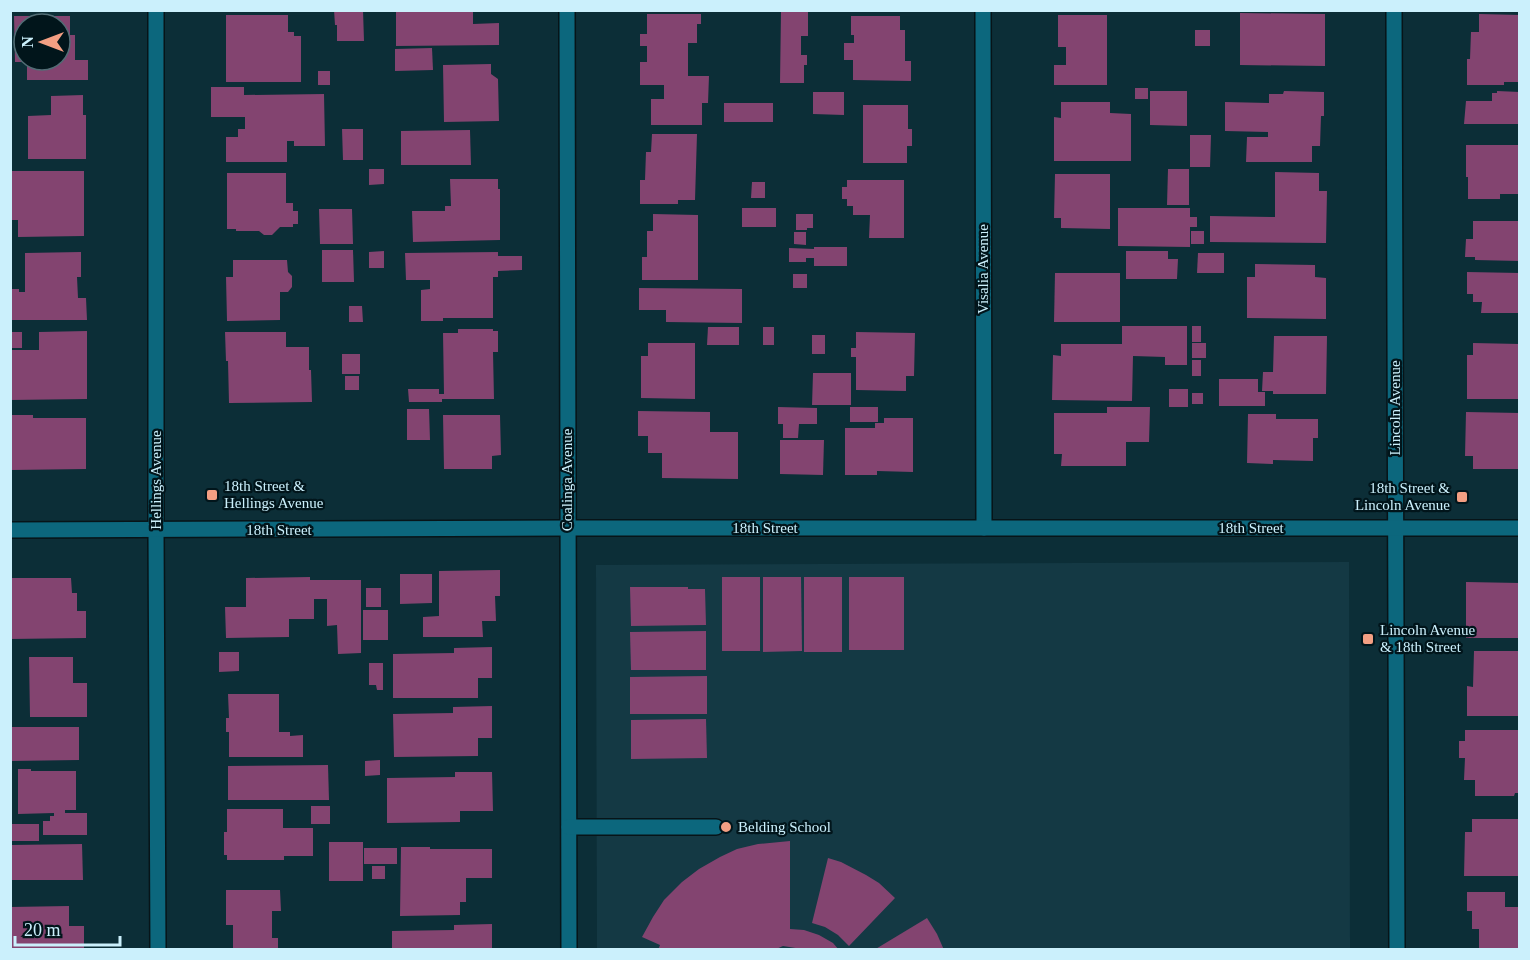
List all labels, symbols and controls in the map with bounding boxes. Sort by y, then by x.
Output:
north arrow [12,12,72,72]
text: N [19,36,36,48]
street label: Visalia Avenue [975,224,991,314]
street label: Lincoln Avenue [1387,360,1403,456]
street label: Coalinga Avenue [559,428,575,531]
street label: Hellings Avenue [148,430,164,530]
place label: 18th Street & Hellings Avenue [224,478,324,511]
place label: 18th Street & Lincoln Avenue [1355,480,1450,513]
marker: 18th Street & Hellings Avenue [205,488,219,502]
marker: 18th Street & Lincoln Avenue [1455,490,1469,504]
street label: 18th Street [732,520,799,536]
street label: 18th Street [1218,520,1285,536]
street label: 18th Street [246,522,313,538]
place label: Lincoln Avenue & 18th Street [1380,622,1475,655]
marker: Lincoln Avenue & 18th Street [1361,632,1375,646]
place label: Belding School [738,819,831,835]
marker: Belding School [719,820,733,834]
scale bar [15,909,120,947]
text: 20 m [24,920,61,940]

